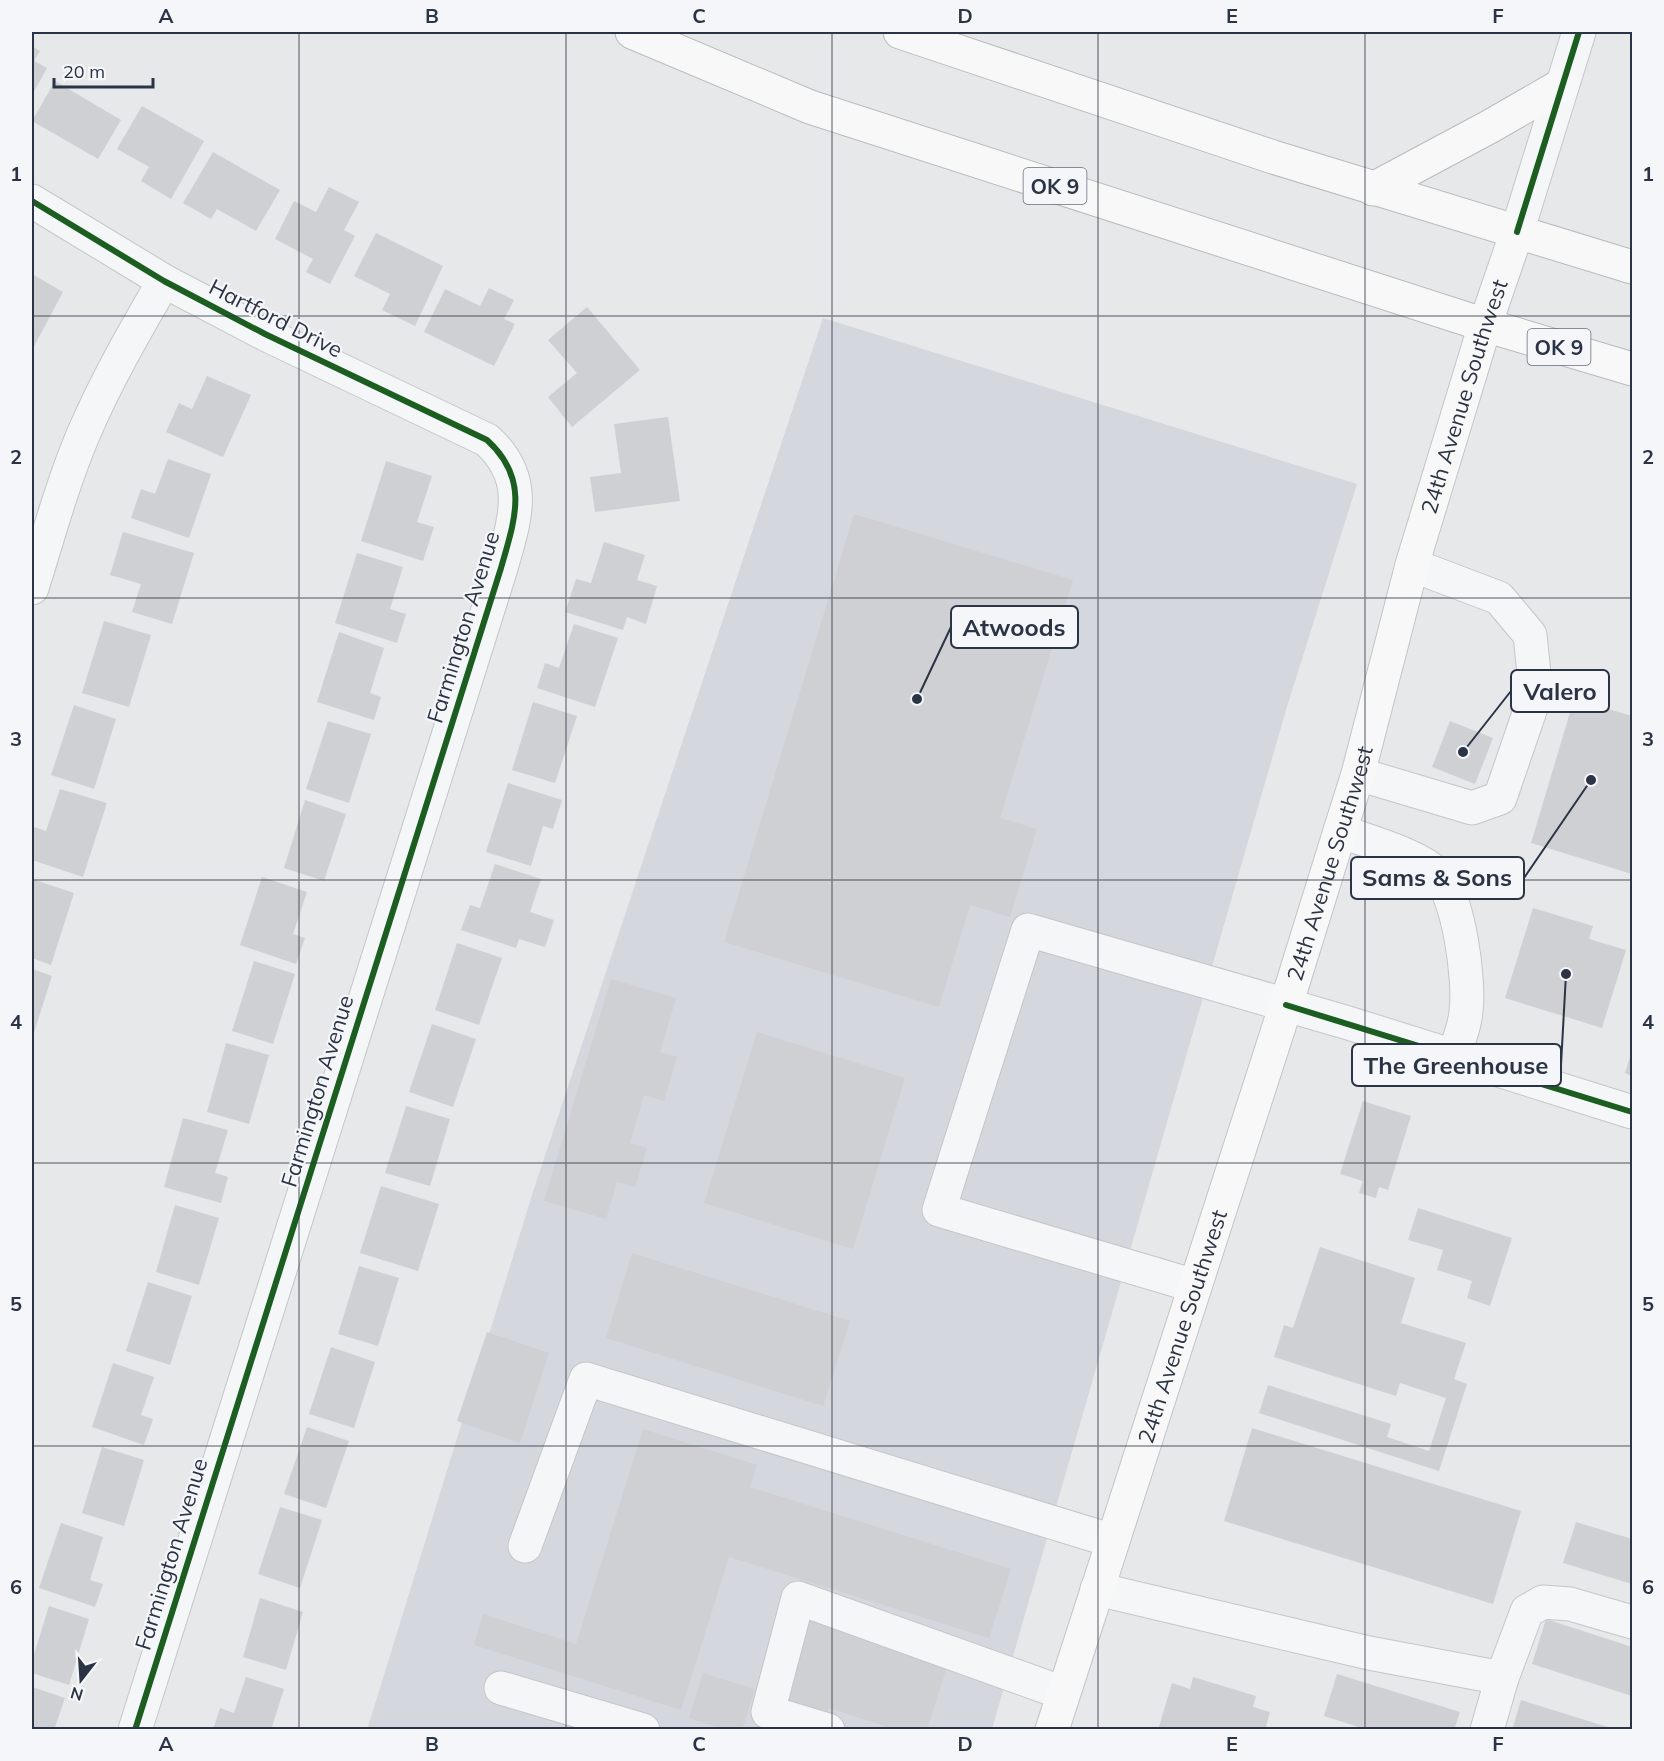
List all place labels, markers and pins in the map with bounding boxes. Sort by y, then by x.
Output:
callout: Atwoods [951,606,1078,648]
callout: Valero [1511,670,1609,712]
callout: Sams & Sons [1351,857,1524,899]
callout: The Greenhouse [1352,1044,1561,1086]

